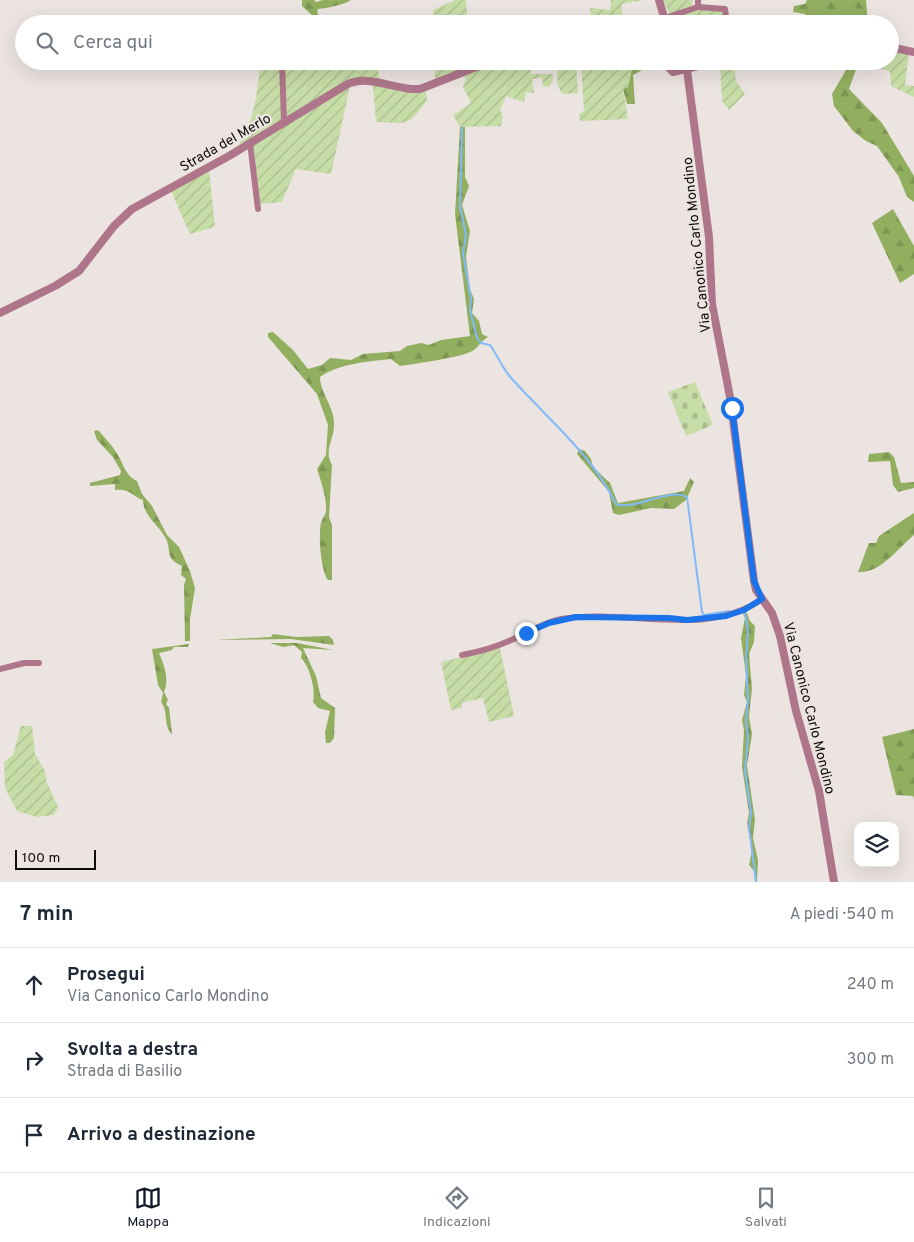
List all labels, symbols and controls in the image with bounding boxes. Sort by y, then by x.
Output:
search box [15,15,899,70]
icon: search [33,29,61,57]
text: Cerca qui [73,31,153,55]
street label: Strada del Merlo [177,110,275,176]
street label: Via Canonico Carlo Mondino [680,156,715,334]
route start [721,397,744,420]
street label: Via Canonico Carlo Mondino [779,621,838,796]
route end [515,622,538,645]
map controls [854,822,899,867]
button: layers [854,822,899,867]
scale bar [15,847,96,870]
text: 100 m [22,850,60,867]
text: 7 min [20,901,73,928]
text: A piedi · 540 m [790,905,894,925]
text: Prosegui [67,963,145,987]
icon: ahead [20,971,48,999]
text: 240 m [847,975,894,995]
text: Via Canonico Carlo Mondino [67,987,269,1007]
text: Svolta a destra [67,1038,198,1062]
icon: right [20,1046,48,1074]
text: 300 m [847,1050,894,1070]
text: Strada di Basilio [67,1062,182,1082]
icon: arrive [20,1121,48,1149]
text: Arrivo a destinazione [67,1123,256,1147]
tab: Mappa [127,1184,169,1231]
tab: Indicazioni [423,1184,491,1231]
tab: Salvati [745,1184,787,1231]

